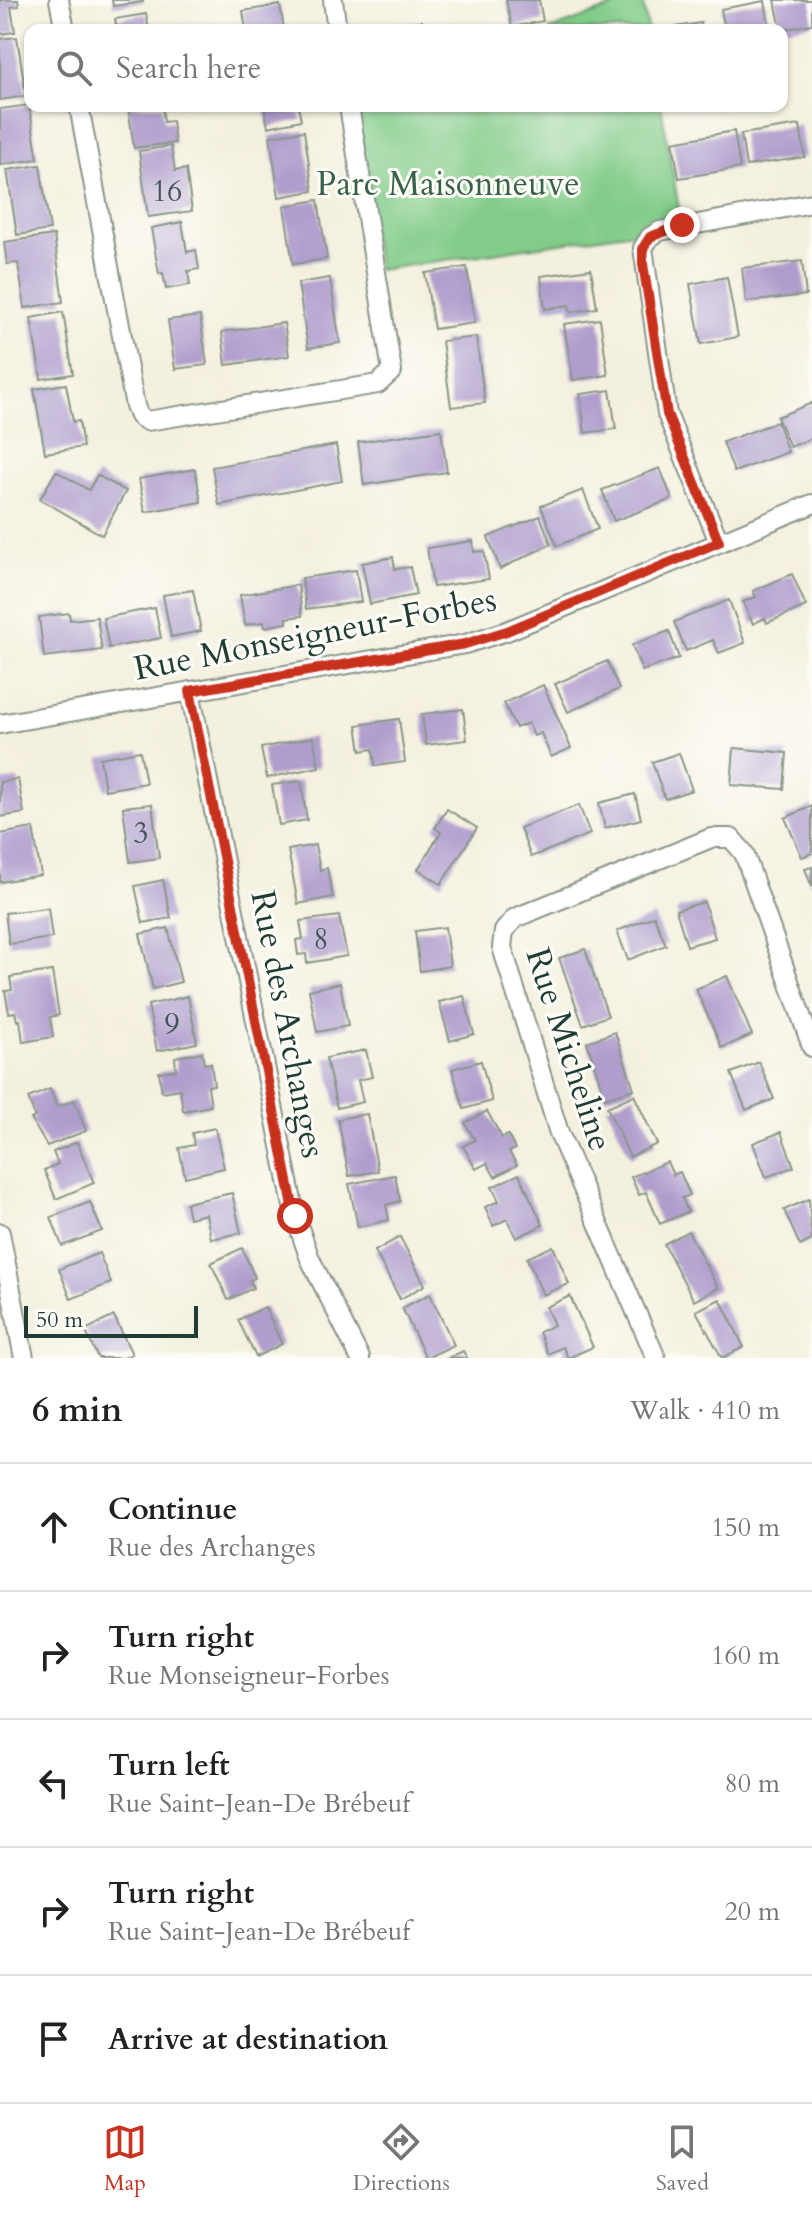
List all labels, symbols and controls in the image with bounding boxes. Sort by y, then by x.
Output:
search box [24,24,788,112]
icon: search [52,46,96,90]
text: Search here [116,48,261,89]
park label: Parc Maisonneuve [316,161,580,207]
house number: 16 [152,171,182,212]
route end [664,207,700,243]
street label: Rue Monseigneur-Forbes [130,576,500,692]
house number: 3 [133,813,149,854]
street label: Rue des Archanges [240,887,336,1162]
house number: 8 [313,919,329,960]
street label: Rue Micheline [515,942,624,1157]
house number: 9 [164,1004,180,1045]
route start [277,1198,313,1234]
scale bar [24,1302,198,1338]
text: 50 m [36,1305,83,1335]
text: 6 min [32,1387,123,1433]
text: Walk · 410 m [630,1393,780,1428]
text: Continue [108,1489,237,1530]
icon: ahead [32,1505,76,1549]
text: 150 m [711,1510,780,1545]
text: Rue des Archanges [108,1530,316,1565]
text: Turn right [108,1617,254,1658]
icon: right [32,1633,76,1677]
text: 160 m [711,1638,780,1673]
text: Rue Monseigneur-Forbes [108,1658,390,1693]
text: Turn left [108,1745,230,1786]
icon: left [32,1761,76,1805]
text: 80 m [724,1766,780,1801]
text: Rue Saint-Jean-De Brébeuf [108,1786,410,1821]
text: Turn right [108,1873,254,1914]
icon: right [32,1889,76,1933]
text: 20 m [724,1894,780,1929]
text: Rue Saint-Jean-De Brébeuf [108,1914,410,1949]
icon: arrive [32,2017,76,2061]
text: Arrive at destination [108,2019,388,2060]
tab: Map [103,2120,147,2198]
tab: Directions [353,2120,450,2198]
tab: Saved [656,2120,709,2198]

